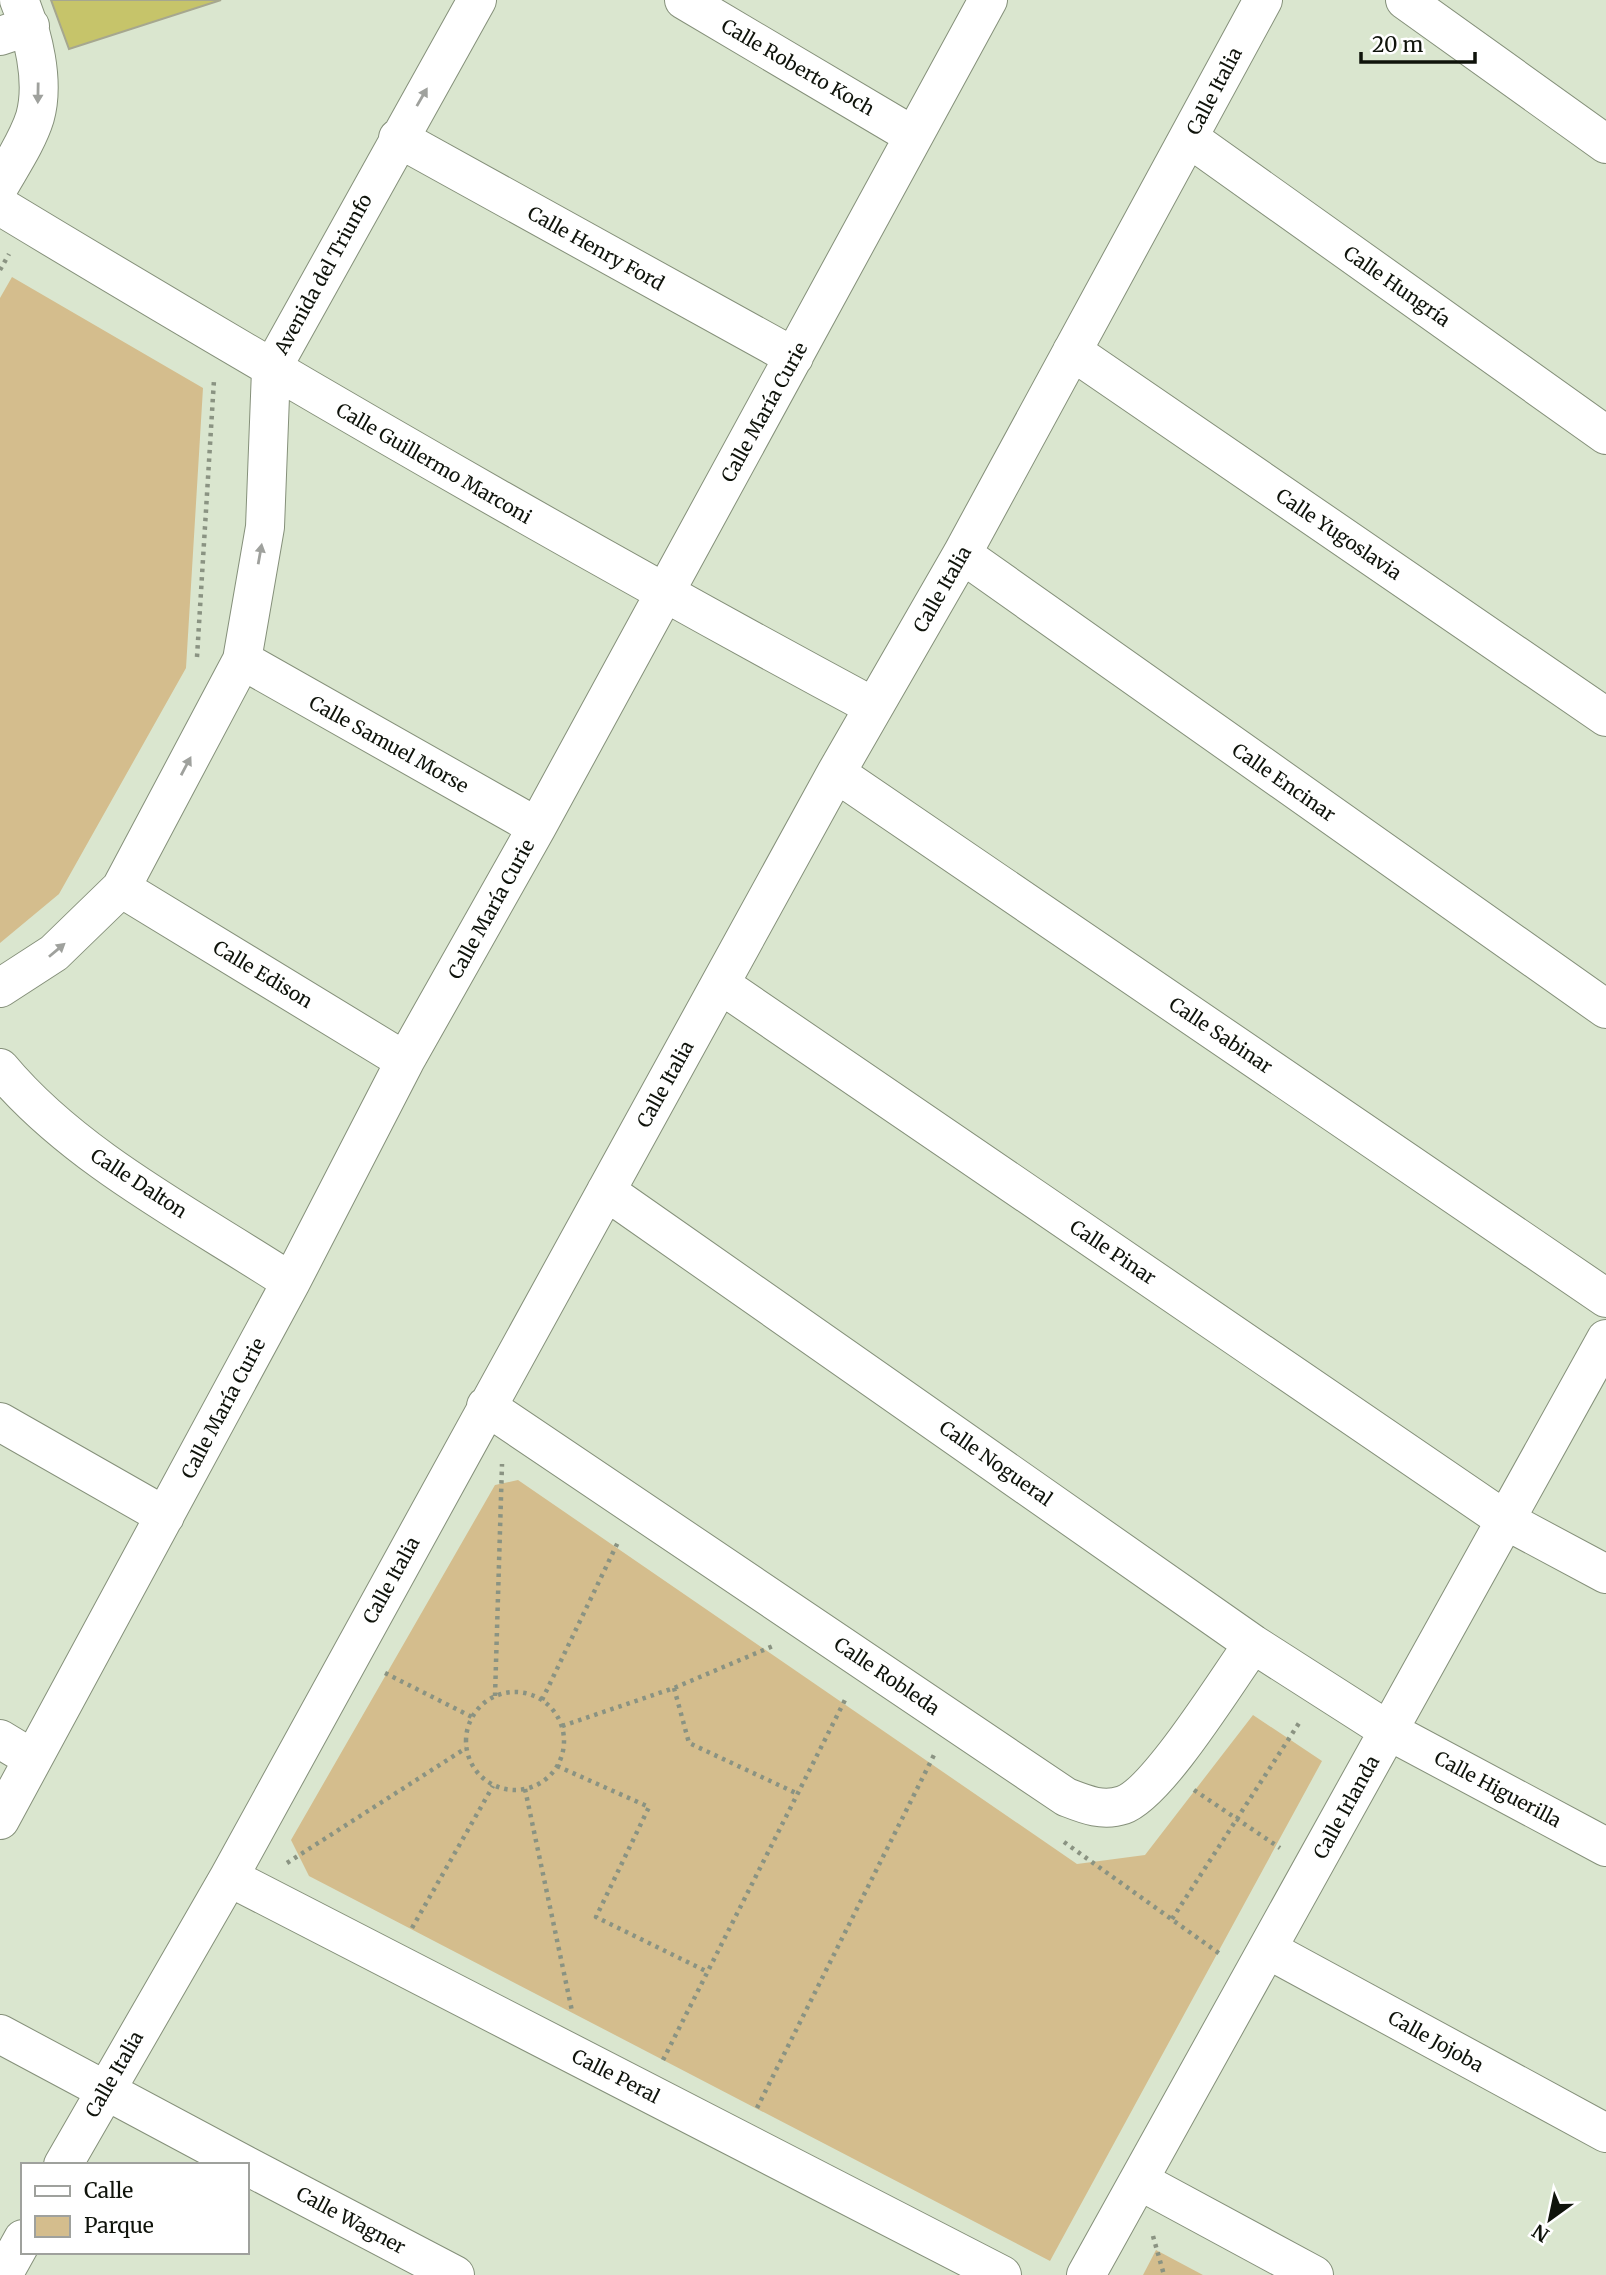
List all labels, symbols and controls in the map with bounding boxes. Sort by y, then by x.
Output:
street label: Calle Roberto Koch [717,13,879,121]
scale bar [1361,21,1475,65]
text: 20 m [1372,31,1424,58]
street label: Calle Italia [1181,43,1247,139]
one-way arrow [32,82,43,104]
one-way arrow [415,87,428,106]
street label: Avenida del Triunfo [268,190,377,359]
street label: Calle Henry Ford [524,201,668,295]
street label: Calle Hungría [1339,240,1455,332]
street label: Calle María Curie [716,338,812,486]
street label: Calle Guillermo Marconi [332,397,536,529]
street label: Calle Yugoslavia [1272,483,1406,585]
street label: Calle Italia [908,542,976,636]
one-way arrow [255,543,266,565]
street label: Calle Samuel Morse [305,690,473,798]
street label: Calle Encinar [1228,738,1341,827]
one-way arrow [180,756,192,776]
street label: Calle María Curie [443,835,539,983]
street label: Calle Edison [209,935,317,1013]
one-way arrow [48,943,65,958]
street label: Calle Sabinar [1165,992,1278,1079]
street label: Calle Italia [631,1036,699,1132]
street label: Calle Dalton [86,1143,192,1223]
street label: Calle Pinar [1065,1214,1161,1290]
street label: Calle María Curie [176,1333,270,1483]
street label: Calle Nogueral [935,1415,1057,1511]
street label: Calle Italia [357,1532,425,1628]
street label: Calle Robleda [830,1632,944,1720]
street label: Calle Higuerilla [1431,1746,1565,1832]
street label: Calle Irlanda [1308,1751,1384,1863]
street label: Calle Jojoba [1384,2005,1488,2077]
street label: Calle Italia [80,2027,148,2121]
street label: Calle Peral [568,2044,664,2108]
legend [21,2163,248,2254]
text: Calle [84,2177,133,2204]
street label: Calle Wagner [292,2181,410,2259]
north arrow [1515,2184,1585,2254]
text: Parque [84,2212,154,2239]
text: N [1528,2219,1554,2247]

